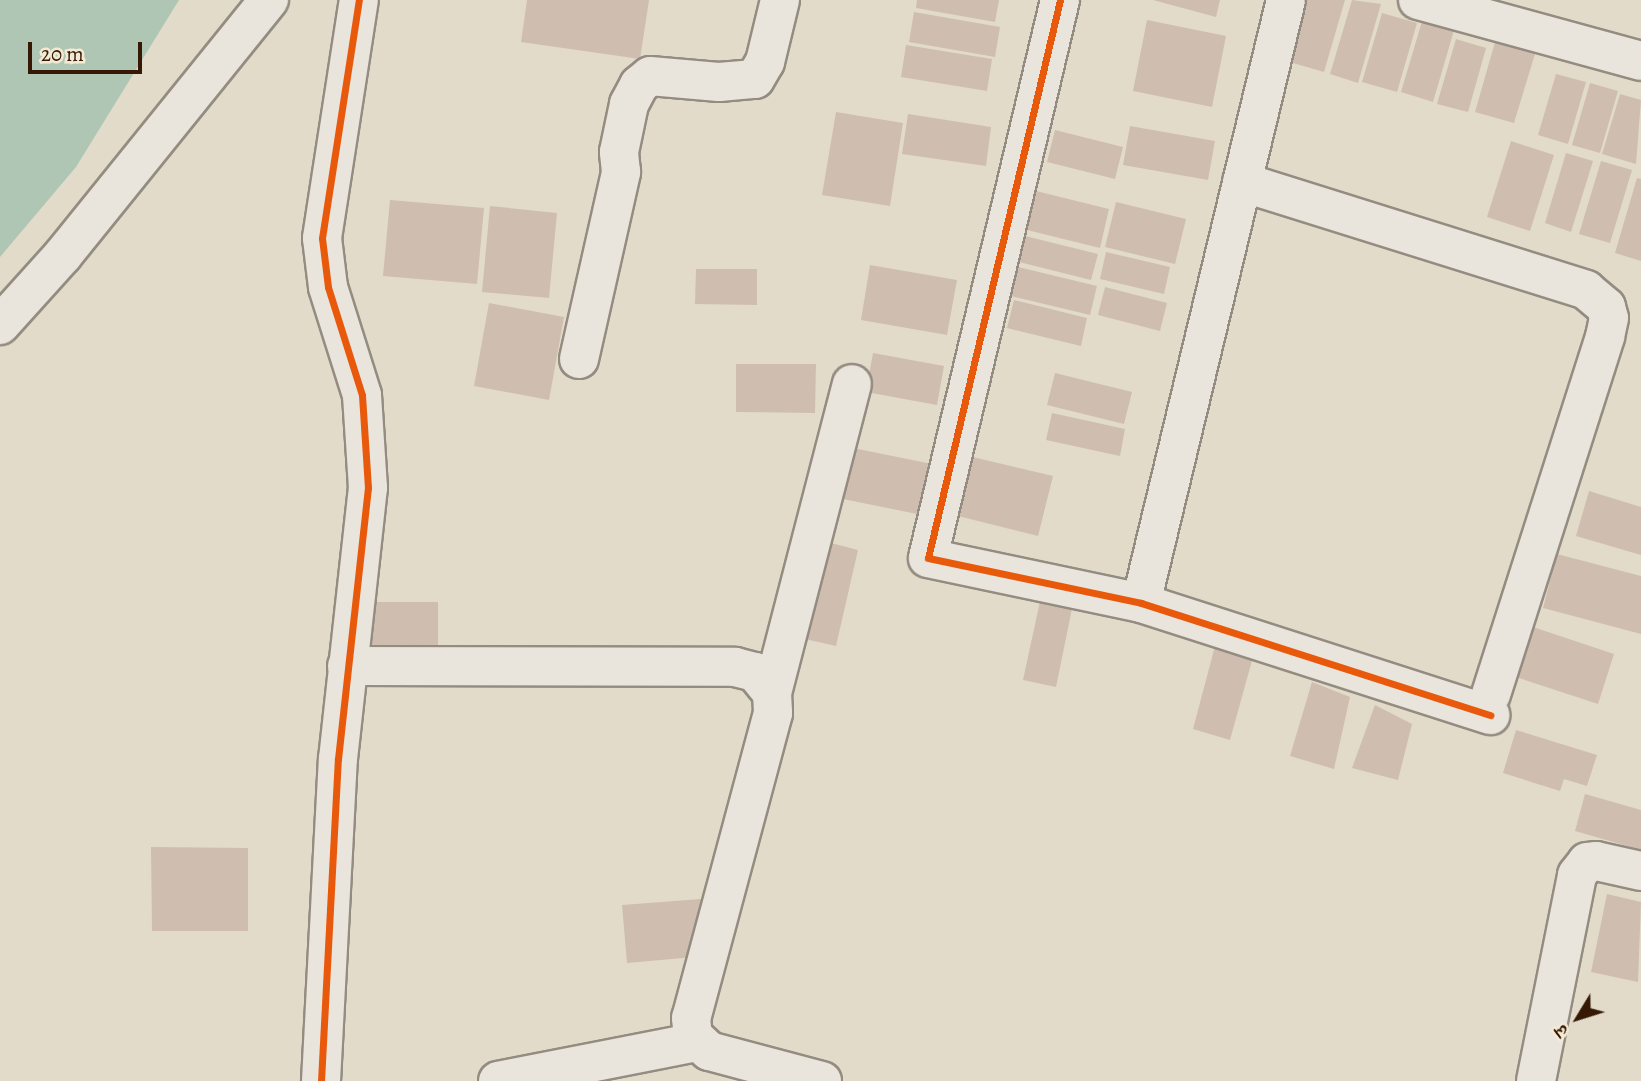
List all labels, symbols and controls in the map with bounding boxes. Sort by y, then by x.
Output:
scale bar [32,28,145,72]
text: 20 m [41,40,84,68]
north arrow [1543,983,1613,1053]
text: उ [1548,1019,1575,1043]

